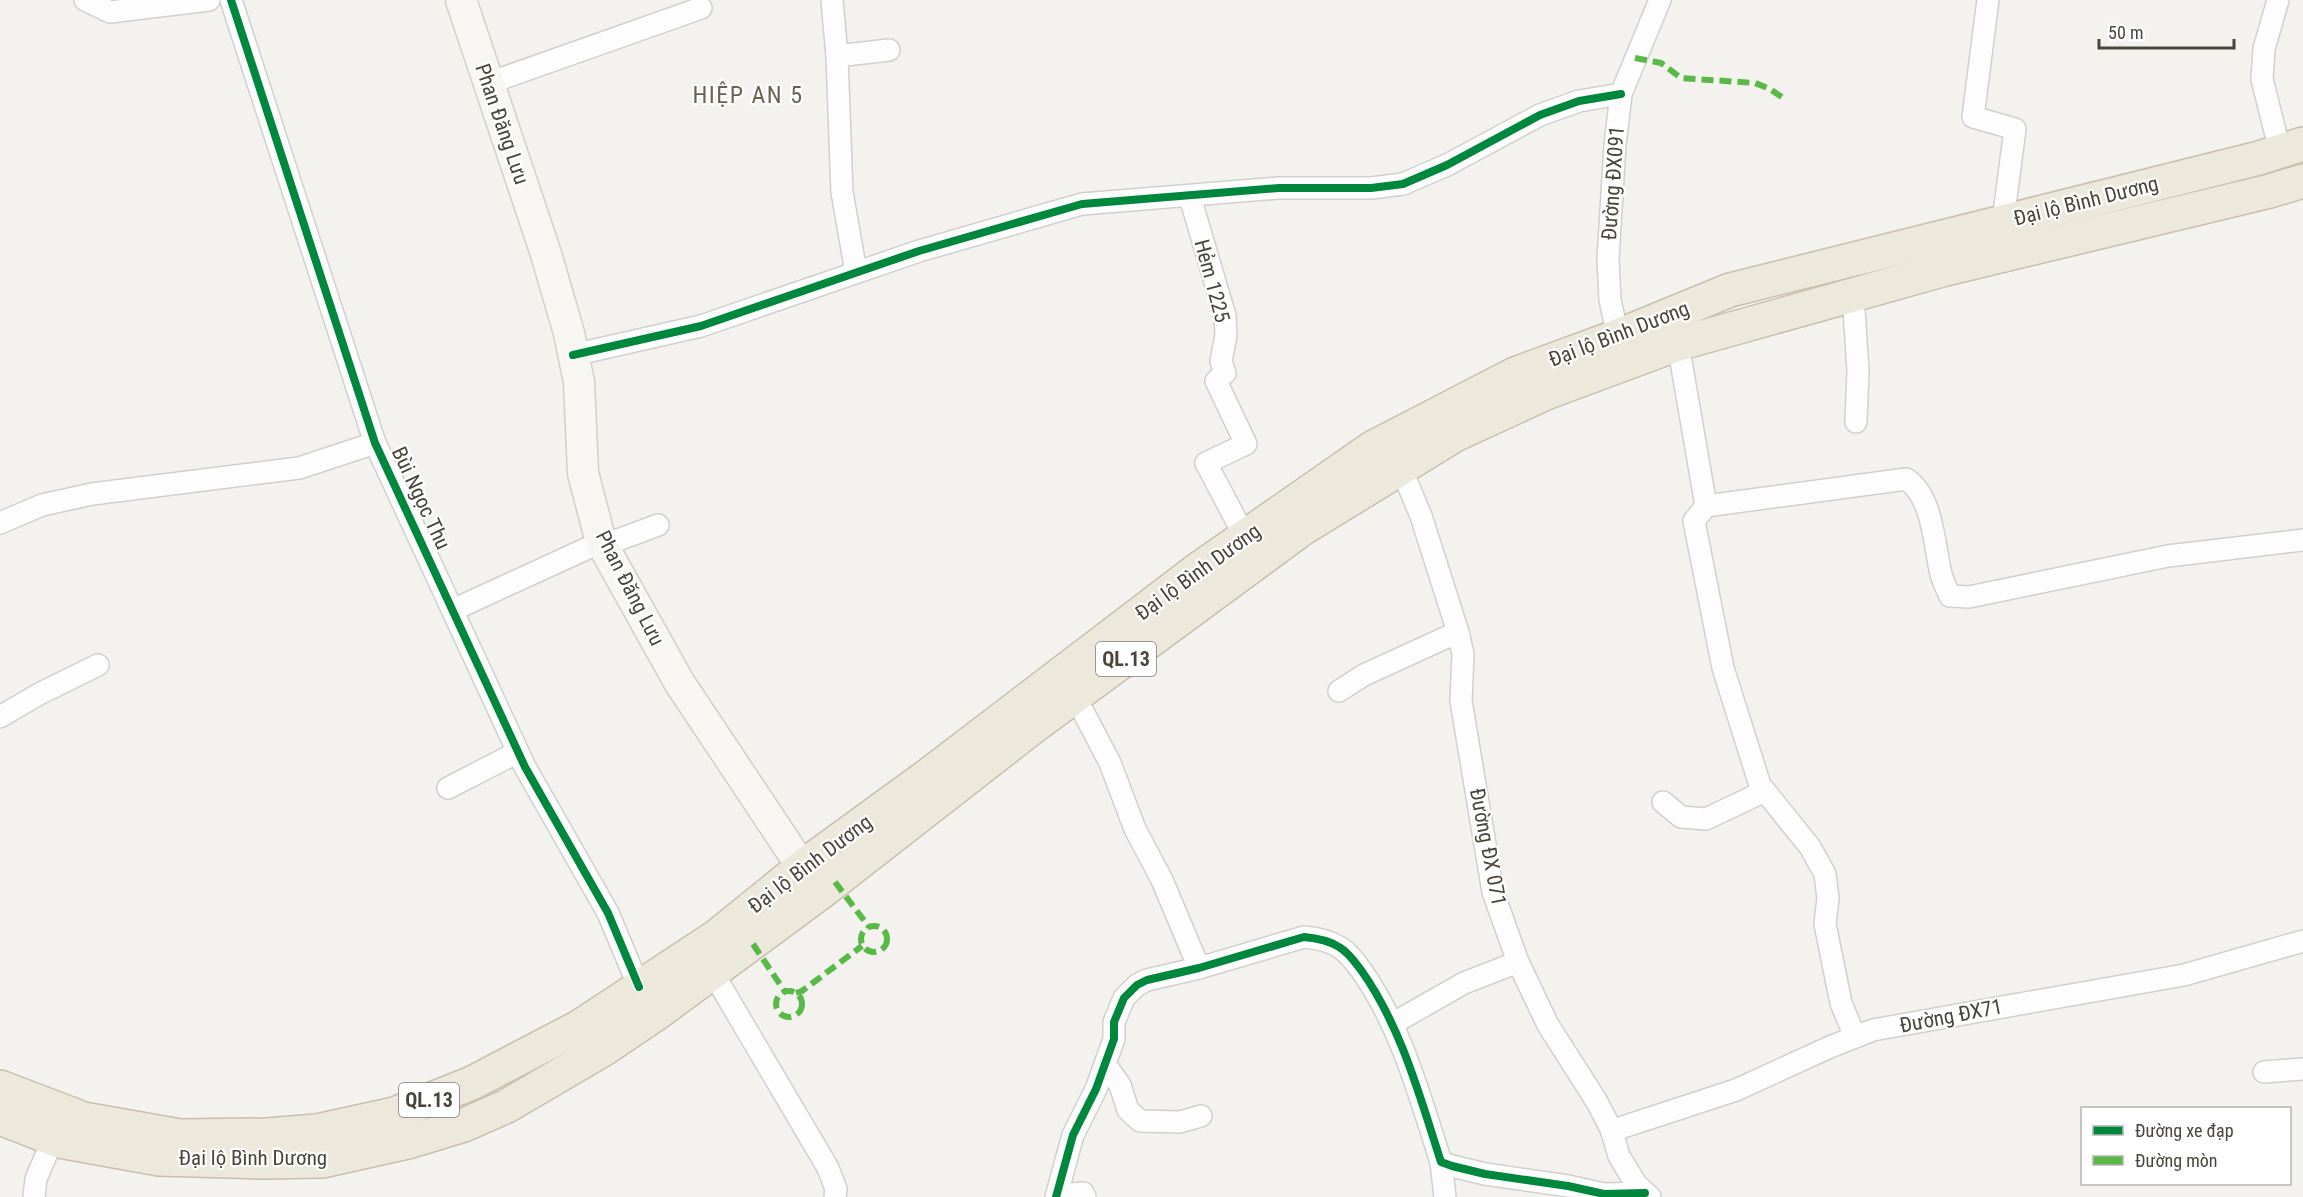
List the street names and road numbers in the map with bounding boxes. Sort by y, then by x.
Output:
street label: Phan Đăng Lưu [470,61,534,187]
street label: Đường ĐX091 [1597,125,1629,241]
street label: Đại lộ Bình Dương [2011,171,2161,231]
street label: Hẻm 1225 [1189,237,1235,325]
street label: Đại lộ Bình Dương [1545,296,1693,372]
street label: Bùi Ngọc Thu [387,443,455,553]
street label: Đại lộ Bình Dương [1131,519,1265,625]
street label: Phan Đăng Lưu [591,527,669,649]
road number: QL.13 [1096,642,1156,676]
street label: Đường ĐX 071 [1465,786,1511,908]
street label: Đại lộ Bình Dương [744,810,876,918]
street label: Đường ĐX71 [1898,994,2004,1038]
road number: QL.13 [399,1083,459,1117]
street label: Đại lộ Bình Dương [179,1146,327,1170]

